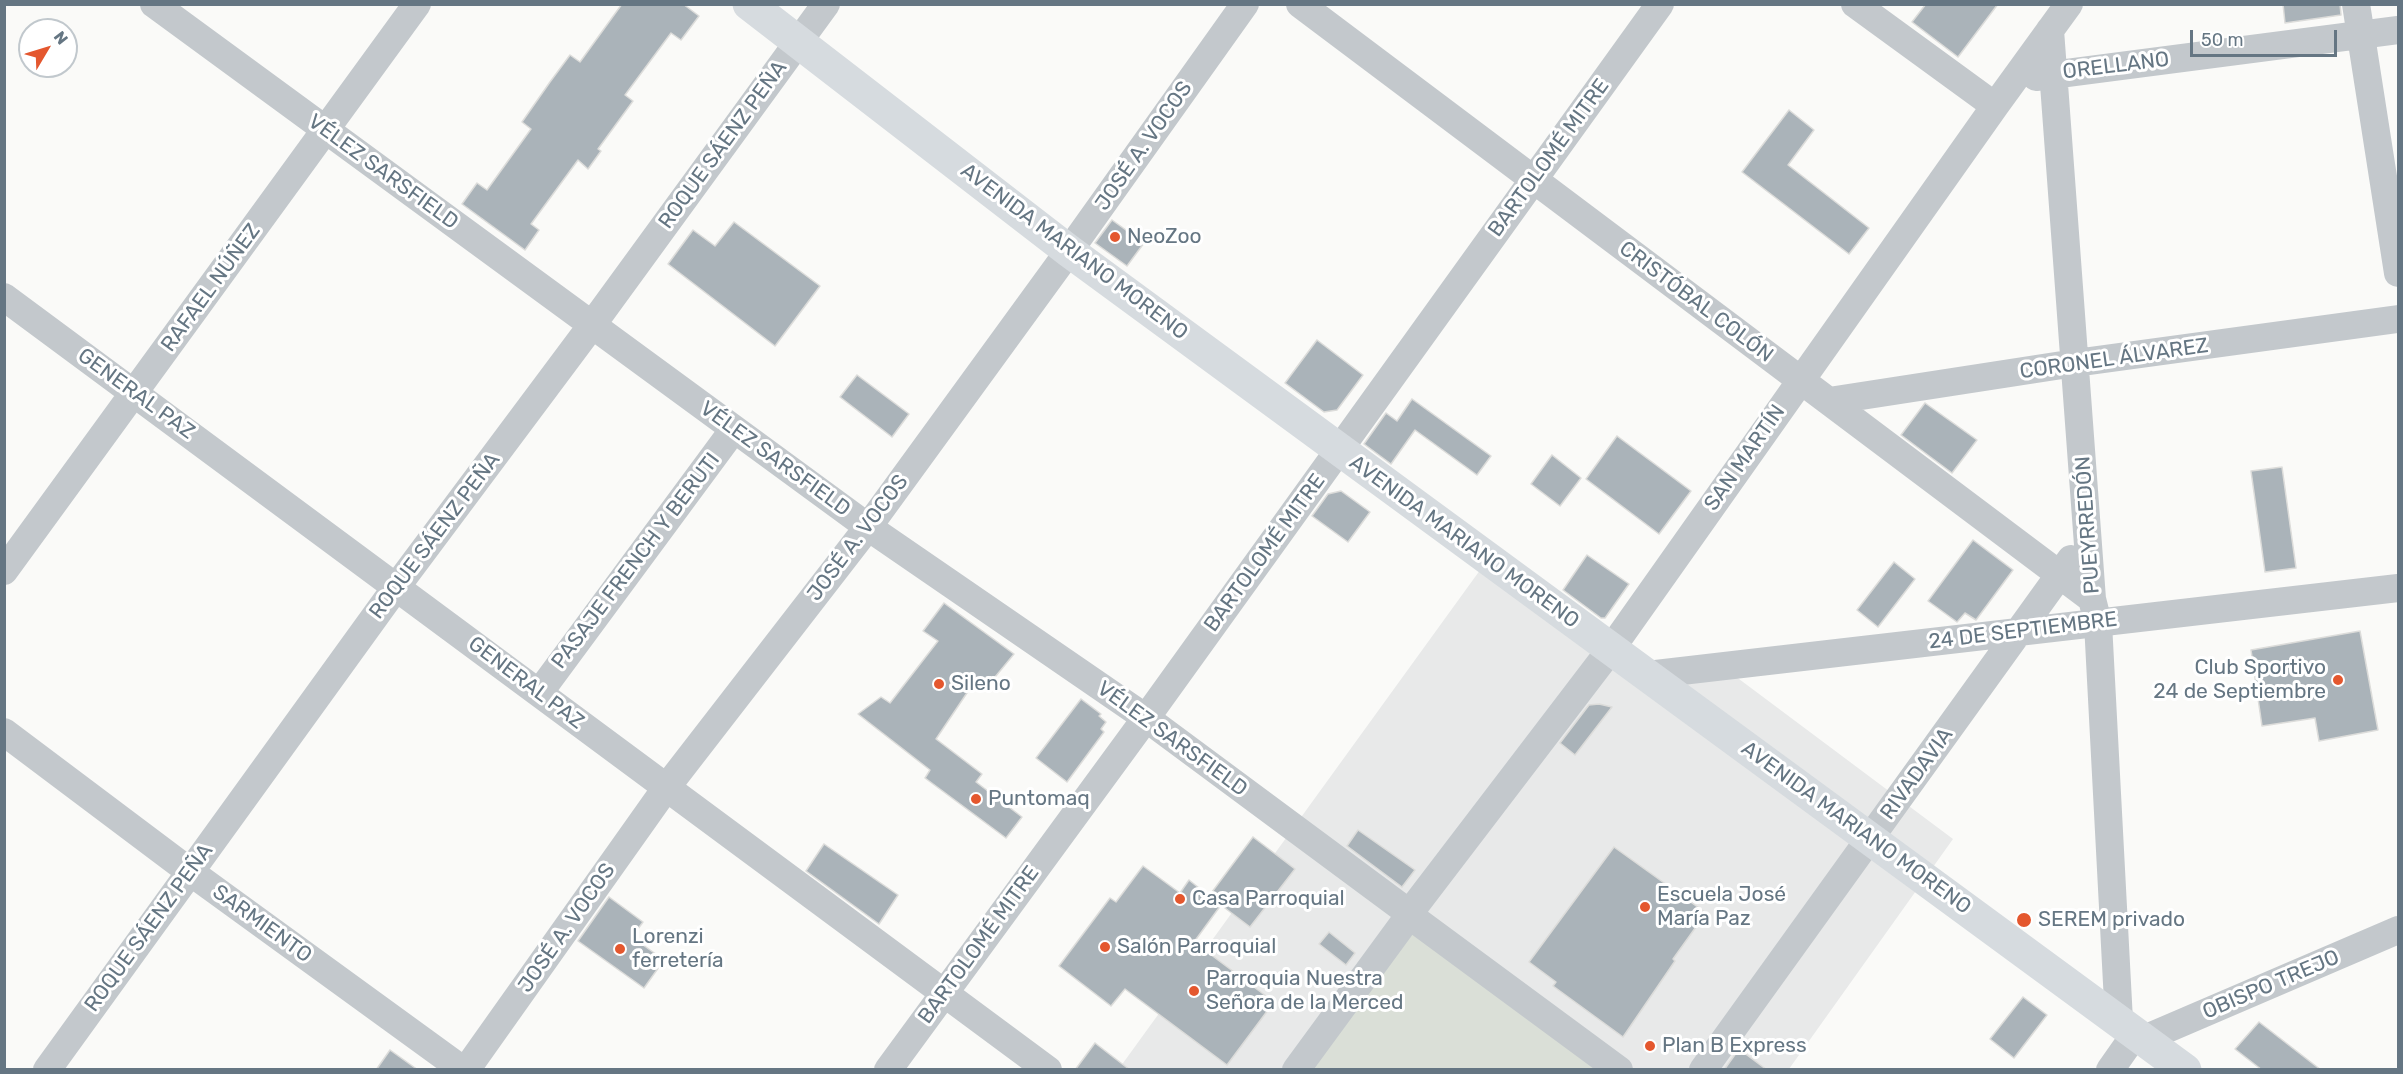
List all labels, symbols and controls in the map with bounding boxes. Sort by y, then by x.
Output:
north arrow [18,18,78,78]
scale bar [2193,18,2340,56]
text: N [50,27,72,48]
text: 50 m [2201,29,2244,51]
street label: ORELLANO [2061,47,2171,85]
street label: ROQUE SÁENZ PEÑA [654,56,792,234]
street label: BARTOLOMÉ MITRE [1483,74,1615,242]
street label: JOSÉ A. VOCOS [1090,77,1198,215]
street label: VÉLEZ SARSFIELD [303,109,463,235]
street label: AVENIDA MARIANO MORENO [956,158,1192,346]
street label: RAFAEL NÚÑEZ [156,219,266,357]
place label: NeoZoo [1127,224,1202,250]
marker: NeoZoo [1108,230,1122,244]
street label: CRISTÓBAL COLÓN [1614,236,1778,368]
street label: CORONEL ÁLVAREZ [2018,333,2210,385]
street label: GENERAL PAZ [73,343,199,445]
street label: VÉLEZ SARSFIELD [695,396,855,522]
street label: SAN MARTÍN [1699,400,1791,516]
street label: ROQUE SÁENZ PEÑA [364,448,506,624]
street label: PASAJE FRENCH Y BERUTI [547,448,725,674]
street label: AVENIDA MARIANO MORENO [1344,450,1584,634]
street label: PUEYRREDÓN [2071,455,2105,595]
street label: BARTOLOMÉ MITRE [1199,469,1331,637]
street label: JOSÉ A. VOCOS [802,470,914,606]
street label: 24 DE SEPTIEMBRE [1927,607,2119,655]
street label: GENERAL PAZ [463,631,589,735]
place label: Club Sportivo 24 de Septiembre [2153,655,2326,705]
place label: Sileno [951,671,1011,697]
marker: Club Sportivo 24 de Septiembre [2331,673,2345,687]
street label: VÉLEZ SARSFIELD [1092,676,1252,802]
marker: Sileno [932,677,946,691]
street label: RIVADAVIA [1875,723,1959,825]
street label: AVENIDA MARIANO MORENO [1736,736,1976,920]
place label: Puntomaq [988,786,1090,812]
marker: Puntomaq [969,792,983,806]
street label: ROQUE SÁENZ PEÑA [80,839,218,1017]
street label: JOSÉ A. VOCOS [513,859,621,997]
street label: BARTOLOMÉ MITRE [913,861,1045,1029]
street label: SARMIENTO [207,880,317,968]
place label: Escuela José María Paz [1657,882,1786,932]
place label: Casa Parroquial [1192,886,1345,912]
marker: Casa Parroquial [1173,892,1187,906]
marker: Escuela José María Paz [1638,900,1652,914]
place label: SEREM privado [2038,907,2185,933]
marker: SEREM privado [2015,911,2033,929]
place label: Lorenzi ferretería [632,924,724,974]
place label: Salón Parroquial [1117,934,1276,960]
marker: Salón Parroquial [1098,940,1112,954]
marker: Lorenzi ferretería [613,942,627,956]
street label: OBISPO TREJO [2199,945,2343,1025]
place label: Parroquia Nuestra Señora de la Merced [1206,966,1403,1016]
marker: Parroquia Nuestra Señora de la Merced [1187,984,1201,998]
place label: Plan B Express [1662,1033,1807,1059]
marker: Plan B Express [1643,1039,1657,1053]

